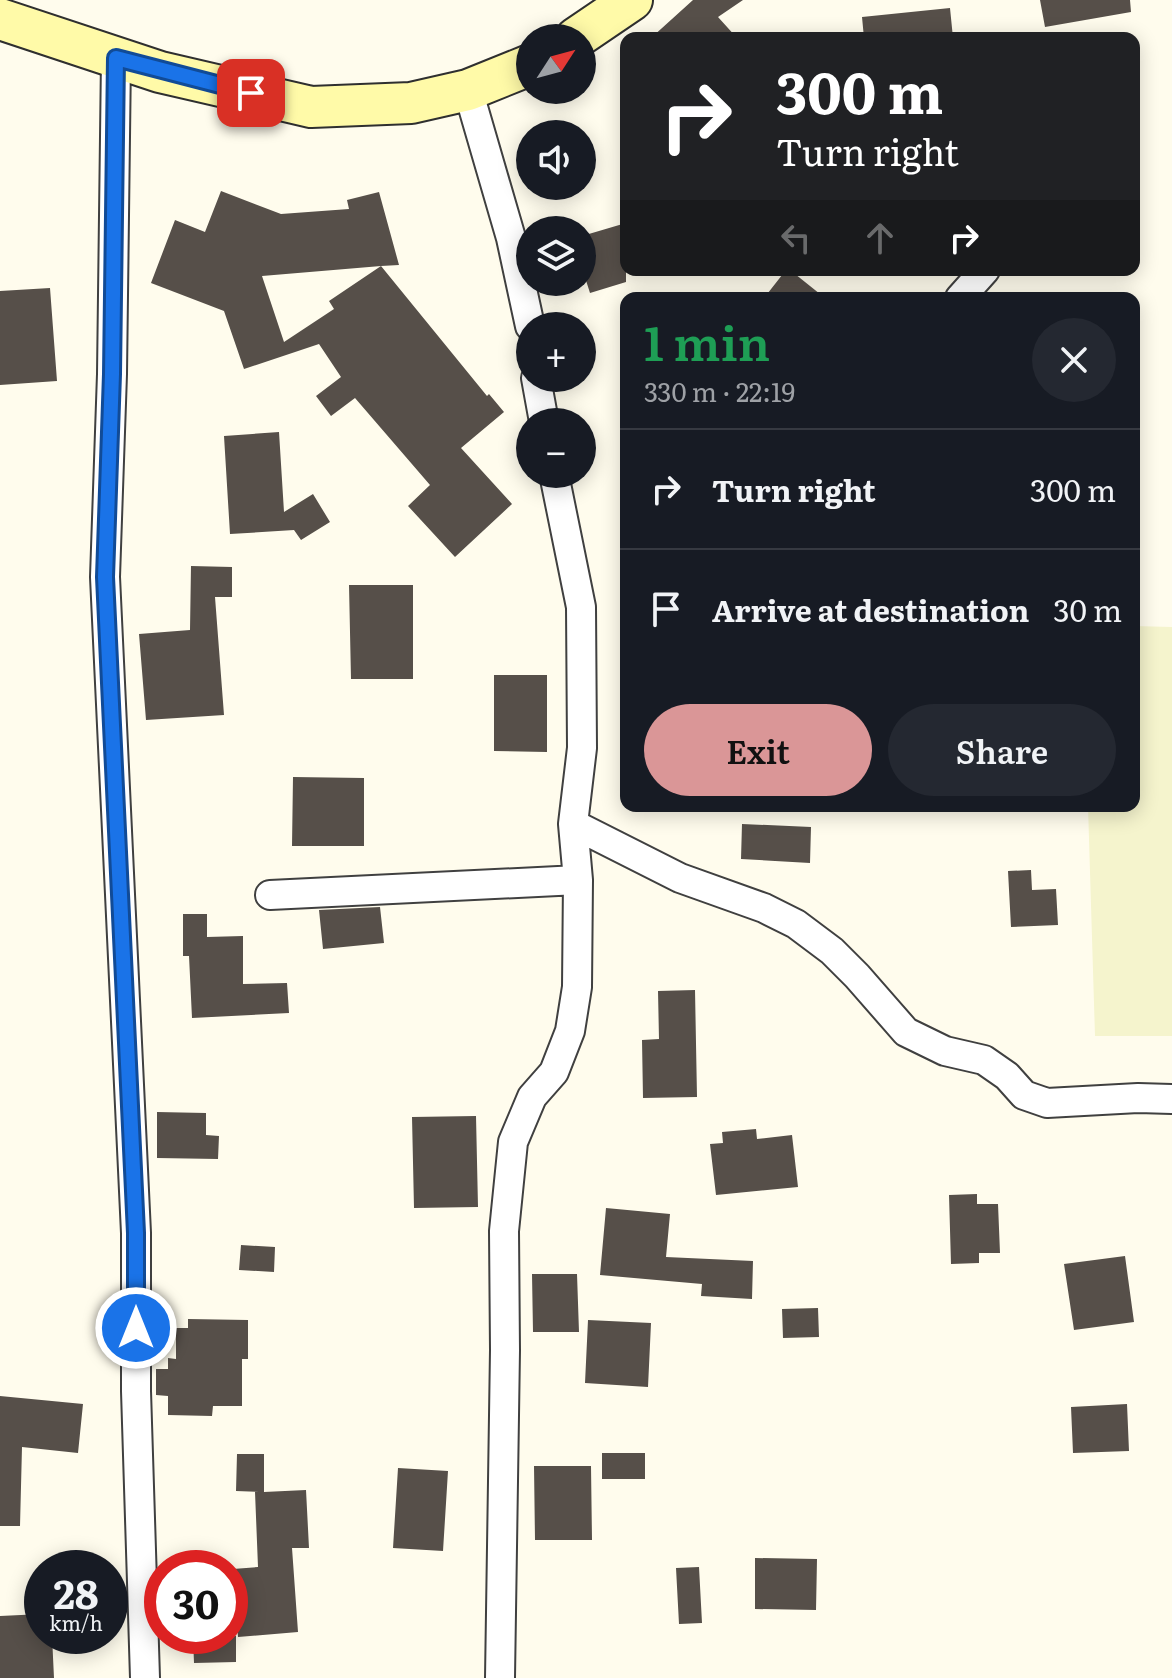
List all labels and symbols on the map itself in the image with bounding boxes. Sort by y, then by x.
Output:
north arrow [516,24,596,104]
pin [217,59,285,127]
position arrow [94,1286,178,1370]
speed limit sign: 30 [144,1550,248,1654]

